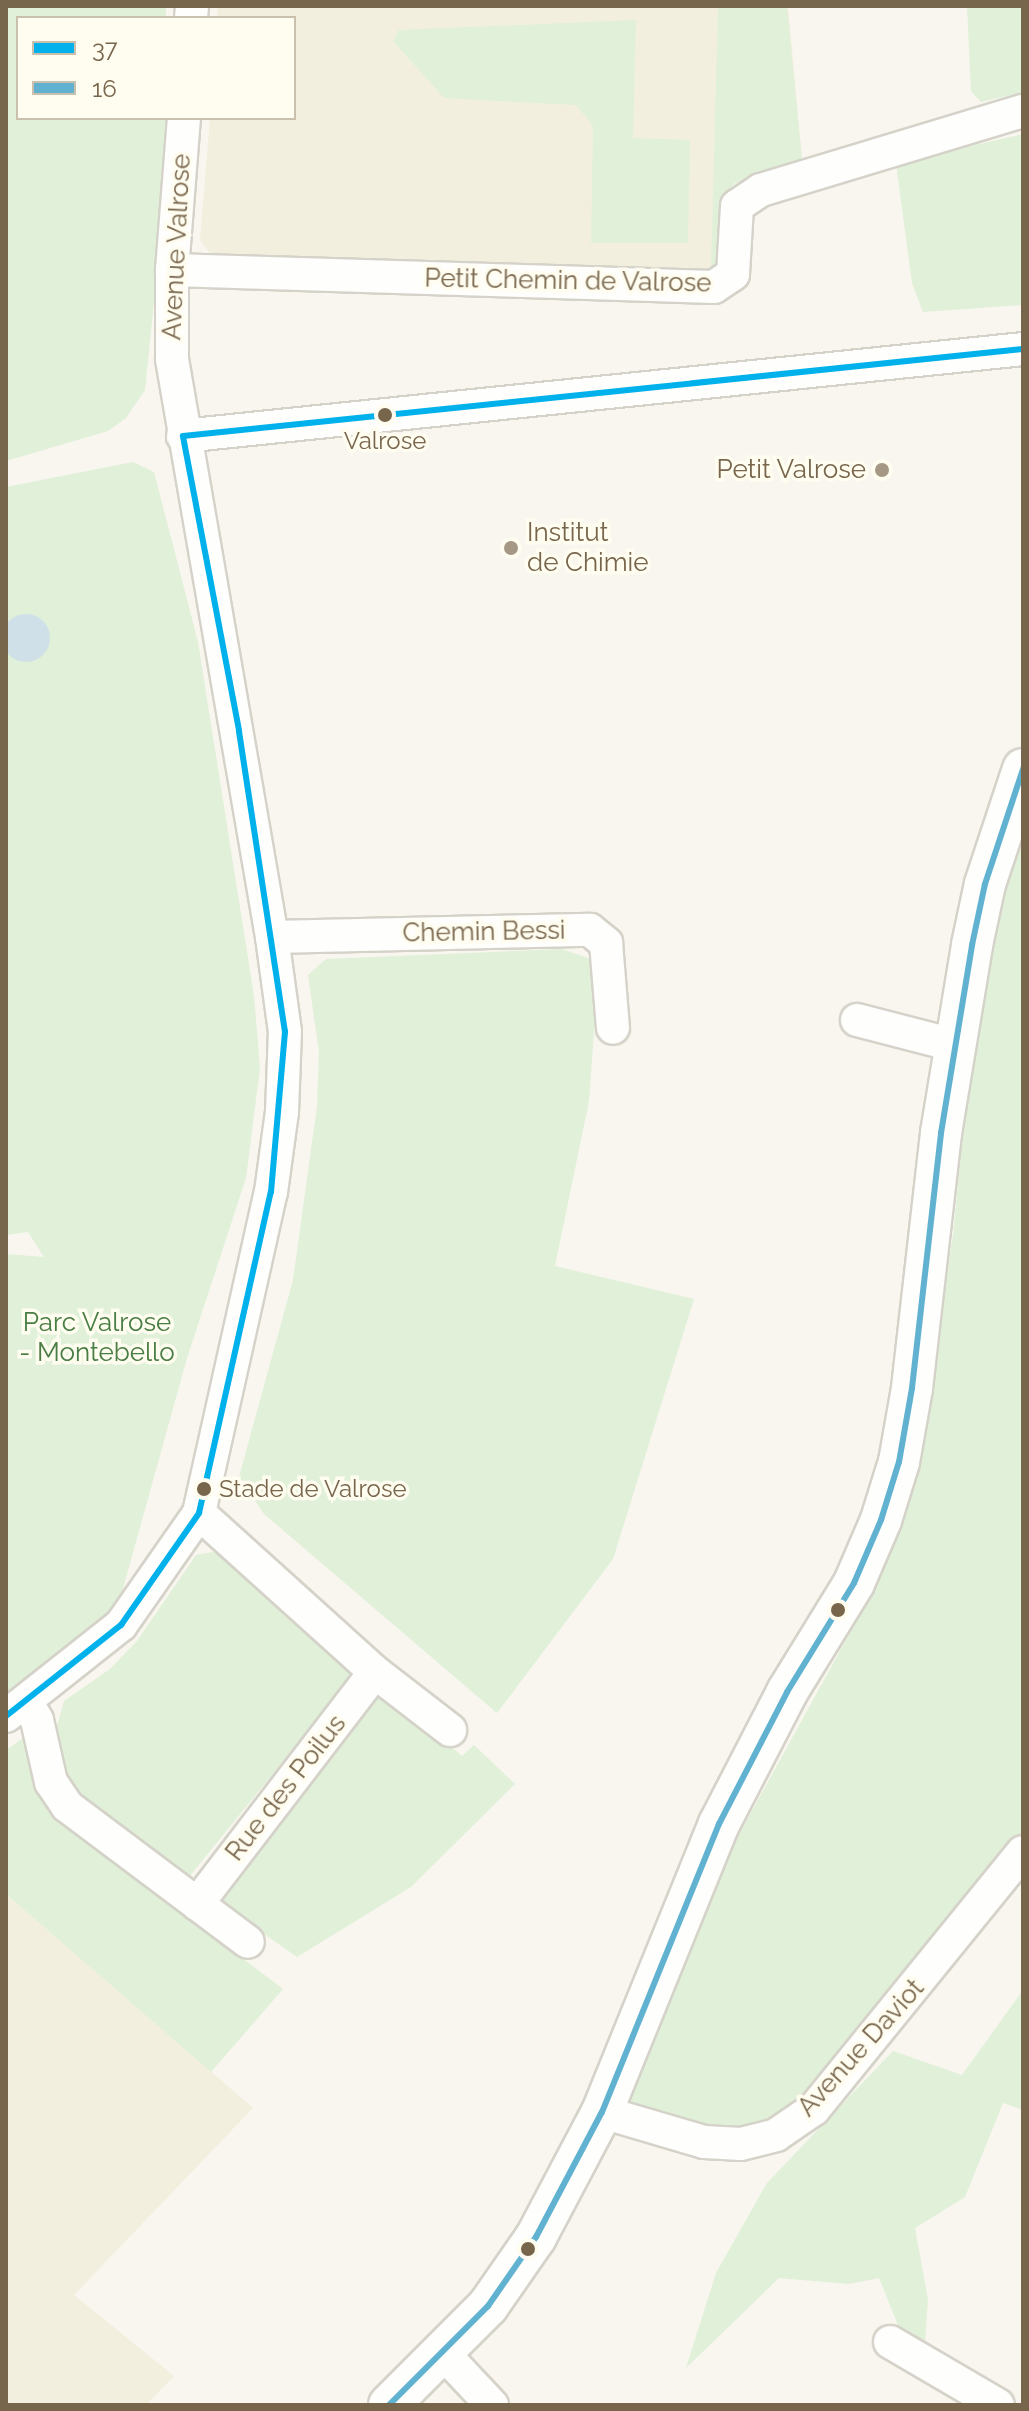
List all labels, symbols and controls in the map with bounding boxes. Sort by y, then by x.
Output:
legend [16,16,296,120]
text: 37 [92,34,118,63]
text: 16 [92,74,117,103]
street label: Avenue Valrose [157,153,197,341]
street label: Petit Chemin de Valrose [424,263,712,299]
marker: Valrose [377,407,393,423]
place label: Valrose [344,427,426,455]
place label: Petit Valrose [716,454,866,486]
marker: Petit Valrose [873,461,891,479]
place label: Institut de Chimie [527,517,649,578]
marker: Institut de Chimie [502,539,520,557]
street label: Chemin Bessi [402,915,566,949]
park label: Parc Valrose - Montebello [19,1307,175,1368]
place label: Stade de Valrose [219,1475,407,1503]
marker: Stade de Valrose [196,1481,212,1497]
unlabelled marker [830,1602,846,1618]
street label: Rue des Poilus [219,1709,353,1867]
street label: Avenue Daviot [791,1973,931,2123]
unlabelled marker [520,2241,536,2257]

